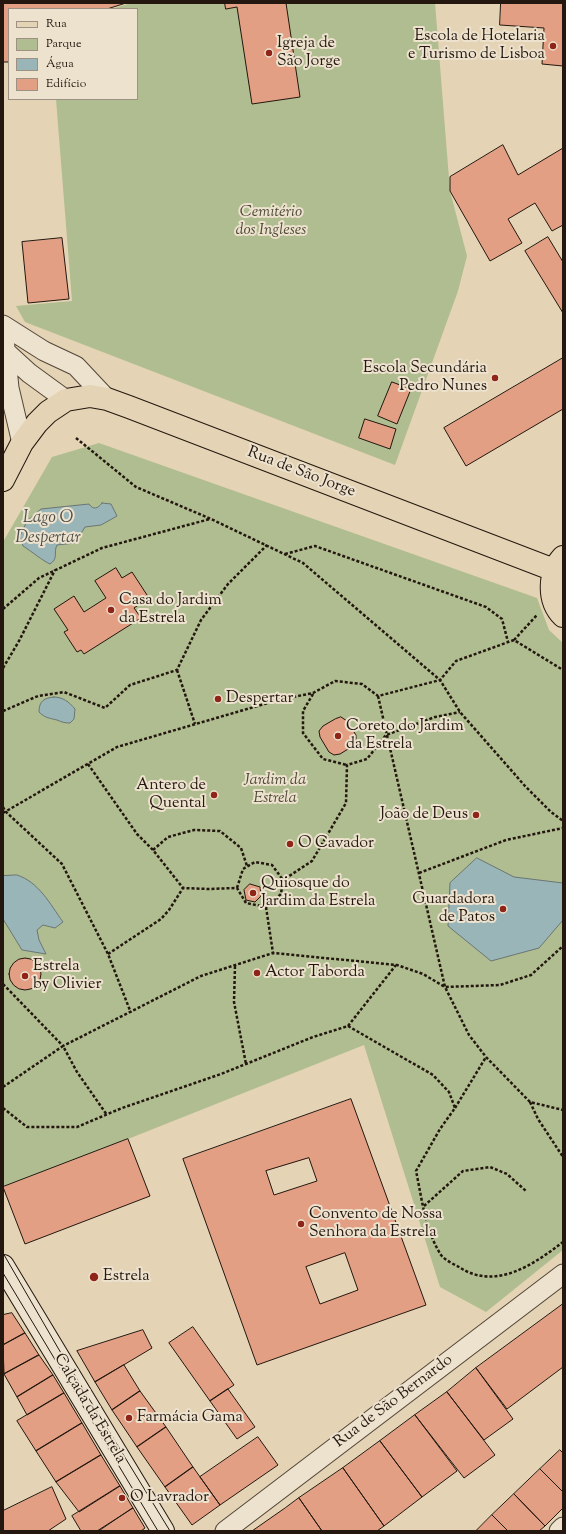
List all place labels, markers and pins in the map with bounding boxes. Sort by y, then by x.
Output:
place label: Escola de Hotelaria e Turismo de Lisboa [408,27,545,65]
place label: Igreja de São Jorge [277,34,340,72]
marker: Escola de Hotelaria e Turismo de Lisboa [548,41,558,51]
marker: Igreja de São Jorge [264,48,274,58]
place label: Escola Secundária Pedro Nunes [363,359,487,397]
marker: Escola Secundária Pedro Nunes [490,373,500,383]
place label: Casa do Jardim da Estrela [119,591,222,629]
marker: Casa do Jardim da Estrela [106,605,116,615]
place label: Despertar [226,689,293,709]
marker: Despertar [213,694,223,704]
place label: Coreto do Jardim da Estrela [346,717,464,755]
marker: Coreto do Jardim da Estrela [333,731,343,741]
place label: Antero de Quental [136,776,206,814]
marker: Antero de Quental [209,790,219,800]
place label: João de Deus [380,805,468,825]
marker: João de Deus [471,810,481,820]
place label: O Cavador [298,834,374,854]
marker: O Cavador [285,839,295,849]
place label: Quiosque do Jardim da Estrela [261,874,375,912]
marker: Quiosque do Jardim da Estrela [248,888,258,898]
place label: Guardadora de Patos [412,890,495,928]
marker: Guardadora de Patos [498,904,508,914]
place label: Estrela by Olivier [33,957,102,995]
place label: Actor Taborda [265,963,365,983]
marker: Actor Taborda [252,968,262,978]
marker: Estrela by Olivier [20,971,30,981]
place label: Convento de Nossa Senhora da Estrela [309,1205,442,1243]
marker: Convento de Nossa Senhora da Estrela [296,1219,306,1229]
place label: Estrela [103,1267,150,1287]
marker: Estrela [88,1271,100,1283]
place label: Farmácia Gama [137,1408,243,1428]
marker: Farmácia Gama [124,1413,134,1423]
place label: O Lavrador [130,1488,209,1508]
marker: O Lavrador [117,1493,127,1503]

